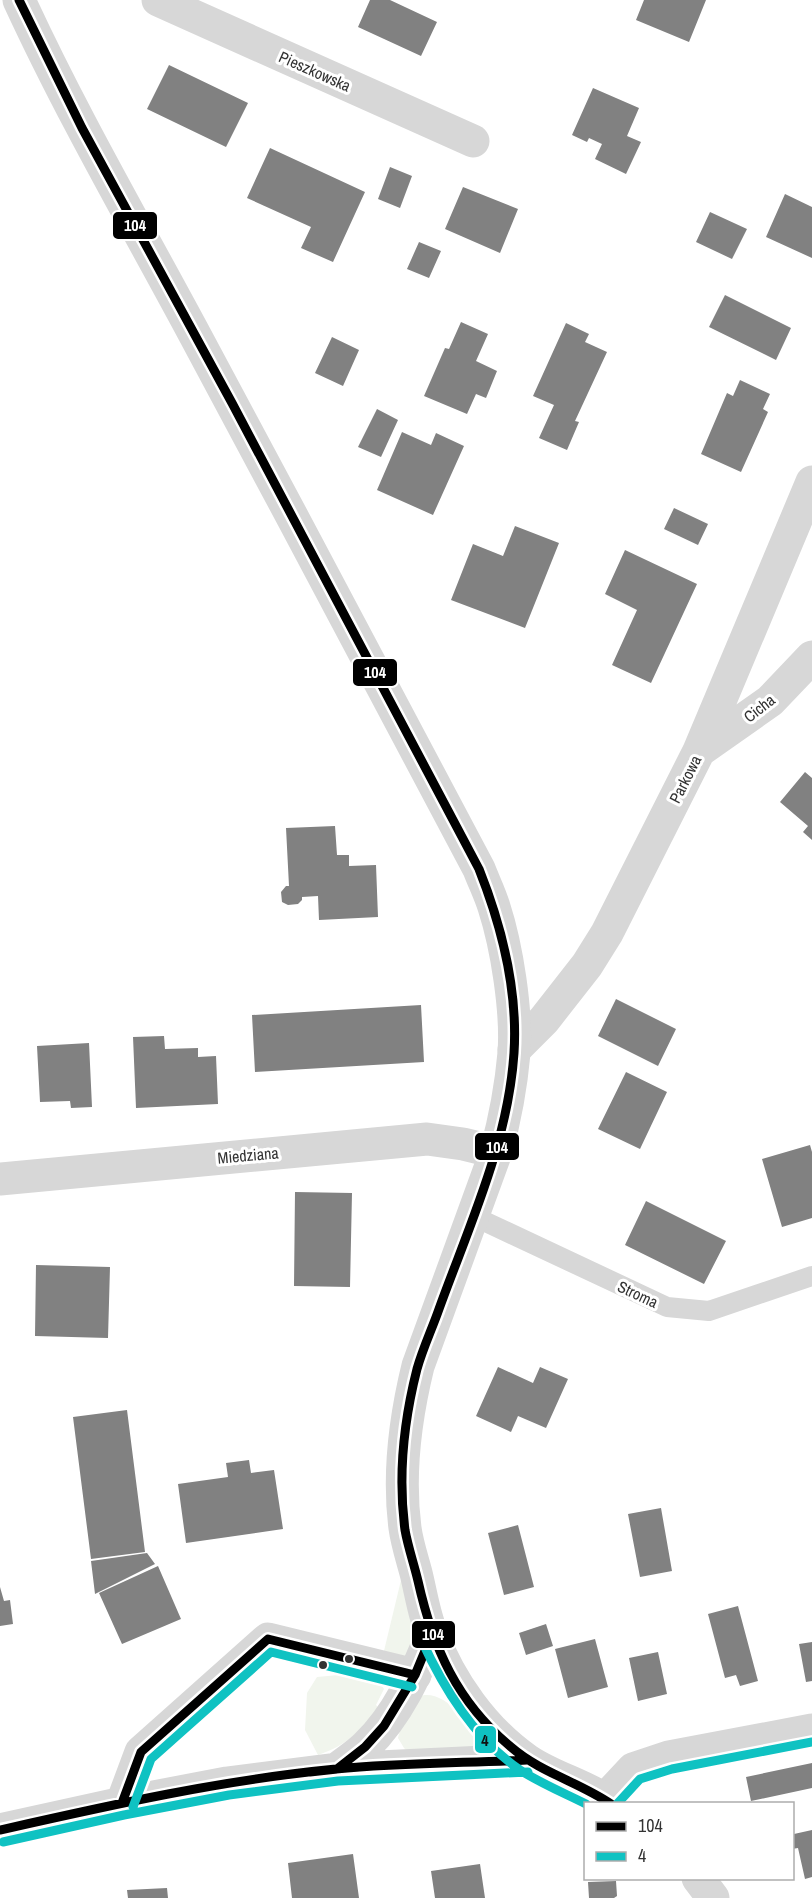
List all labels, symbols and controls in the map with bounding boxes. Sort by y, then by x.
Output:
street label: Pieszkowska [276,45,355,97]
line badge: 104 [112,211,158,240]
text: 104 [124,214,147,236]
line badge: 104 [352,658,398,687]
text: 104 [364,661,387,683]
street label: Cicha [739,688,780,727]
street label: Parkowa [664,751,707,807]
line badge: 104 [474,1132,520,1161]
text: 104 [486,1136,509,1158]
street label: Miedziana [217,1141,280,1169]
street label: Stroma [614,1275,662,1313]
line badge: 104 [411,1620,456,1649]
text: 104 [422,1623,445,1645]
unlabelled marker [343,1653,355,1665]
unlabelled marker [317,1659,329,1671]
line badge: 4 [474,1725,497,1754]
text: 4 [481,1729,489,1751]
legend [584,1802,794,1880]
text: 104 [638,1813,663,1838]
text: 4 [638,1843,646,1868]

